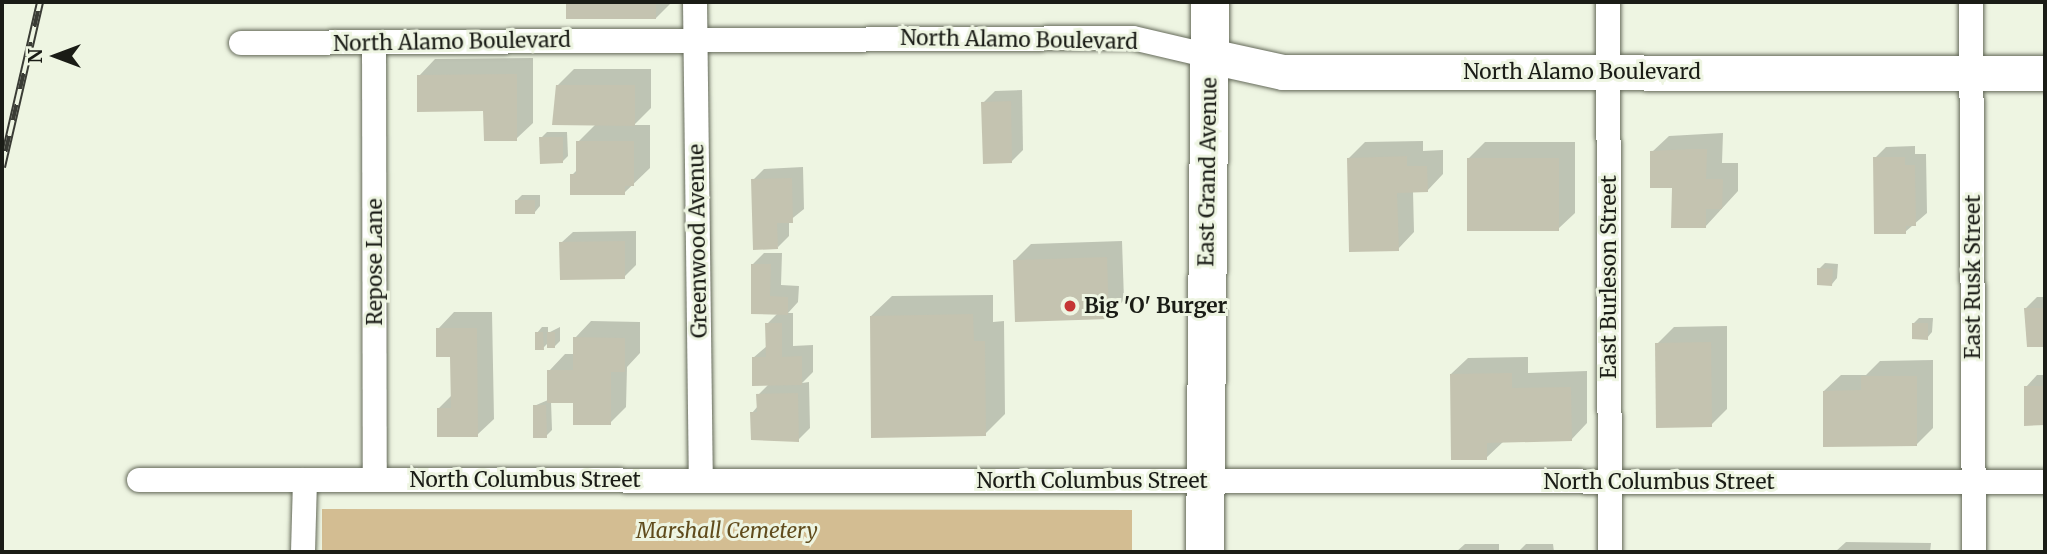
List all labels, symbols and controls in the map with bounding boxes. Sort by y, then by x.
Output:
north arrow [21,21,91,91]
street label: North Alamo Boulevard [900,25,1138,55]
street label: North Alamo Boulevard [333,27,571,57]
text: N [23,49,47,64]
street label: North Alamo Boulevard [1463,59,1701,85]
street label: East Grand Avenue [1194,77,1222,267]
street label: Greenwood Avenue [684,144,712,338]
street label: East Burleson Street [1596,175,1622,379]
street label: East Rusk Street [1960,195,1986,359]
street label: Repose Lane [362,198,388,326]
place label: Big 'O' Burger [1084,293,1227,319]
marker: Big 'O' Burger [1062,298,1078,314]
street label: North Columbus Street [409,467,641,493]
street label: North Columbus Street [976,468,1208,494]
street label: North Columbus Street [1543,469,1775,495]
park label: Marshall Cemetery [636,518,818,544]

